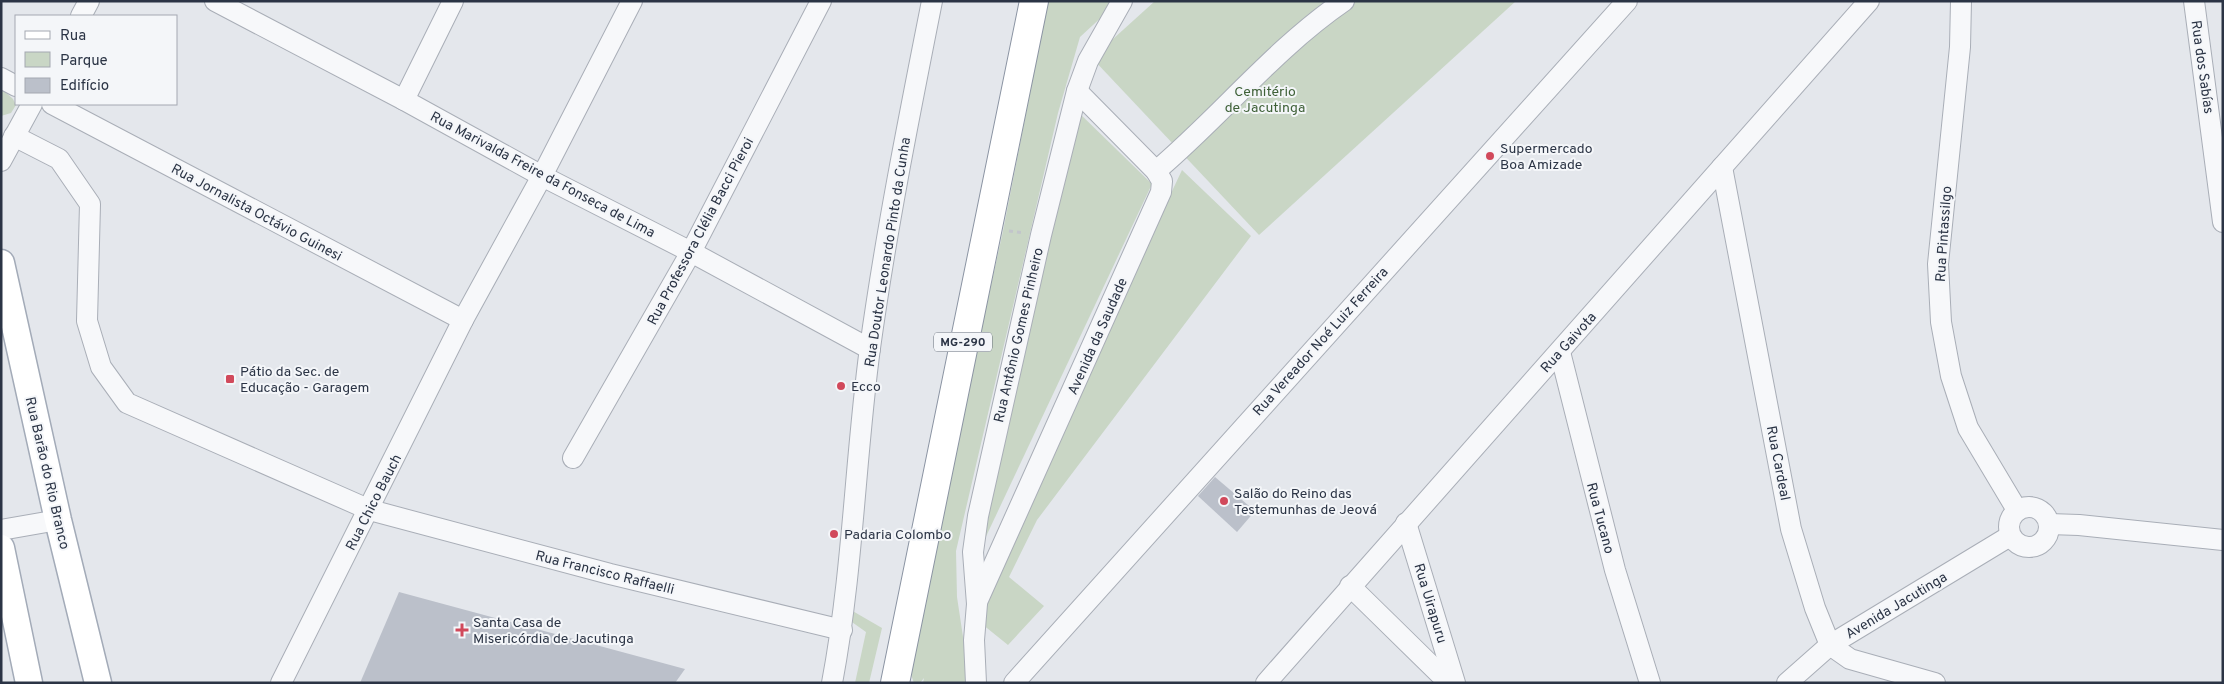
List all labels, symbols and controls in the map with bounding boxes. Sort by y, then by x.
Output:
legend [15,15,178,105]
street label: Rua dos Sabías [2187,19,2216,115]
text: Rua [60,27,86,46]
text: Parque [60,52,108,71]
text: Edifício [60,77,109,96]
park label: Cemitério de Jacutinga [1225,84,1305,117]
street label: Rua Marivalda Freire da Fonseca de Lima [427,109,658,242]
street label: Rua Professora Clélia Bacci Pieroi [645,135,758,328]
street label: Rua Doutor Leonardo Pinto da Cunha [862,136,915,368]
place label: Supermercado Boa Amizade [1500,141,1593,174]
marker: Supermercado Boa Amizade [1484,150,1496,162]
street label: Rua Jornalista Octávio Guinesi [168,161,345,266]
street label: Rua Pintassilgo [1933,185,1956,283]
street label: Rua Antônio Gomes Pinheiro [991,246,1048,424]
street label: Rua Vereador Noé Luiz Ferreira [1250,264,1392,420]
street label: Avenida da Saudade [1065,275,1132,398]
street label: Rua Gaivota [1538,309,1601,377]
road number: MG-290 [934,332,992,352]
place label: Pátio da Sec. de Educação - Garagem [240,364,369,397]
marker: Pátio da Sec. de Educação - Garagem [224,373,236,385]
place label: Ecco [851,379,881,396]
marker: Ecco [835,380,847,392]
street label: Rua Barão do Rio Branco [21,395,72,551]
street label: Rua Cardeal [1762,424,1793,502]
street label: Rua Chico Bauch [343,452,406,554]
street label: Rua Tucano [1582,481,1617,556]
place label: Salão do Reino das Testemunhas de Jeová [1234,486,1377,519]
marker: Salão do Reino das Testemunhas de Jeová [1218,495,1230,507]
place label: Padaria Colombo [844,527,951,544]
marker: Padaria Colombo [828,528,840,540]
street label: Rua Francisco Raffaelli [533,548,676,599]
street label: Rua Uirapuru [1409,561,1450,645]
street label: Avenida Jacutinga [1843,569,1951,643]
place label: Santa Casa de Misericórdia de Jacutinga [473,615,634,648]
marker: Santa Casa de Misericórdia de Jacutinga [455,623,469,637]

